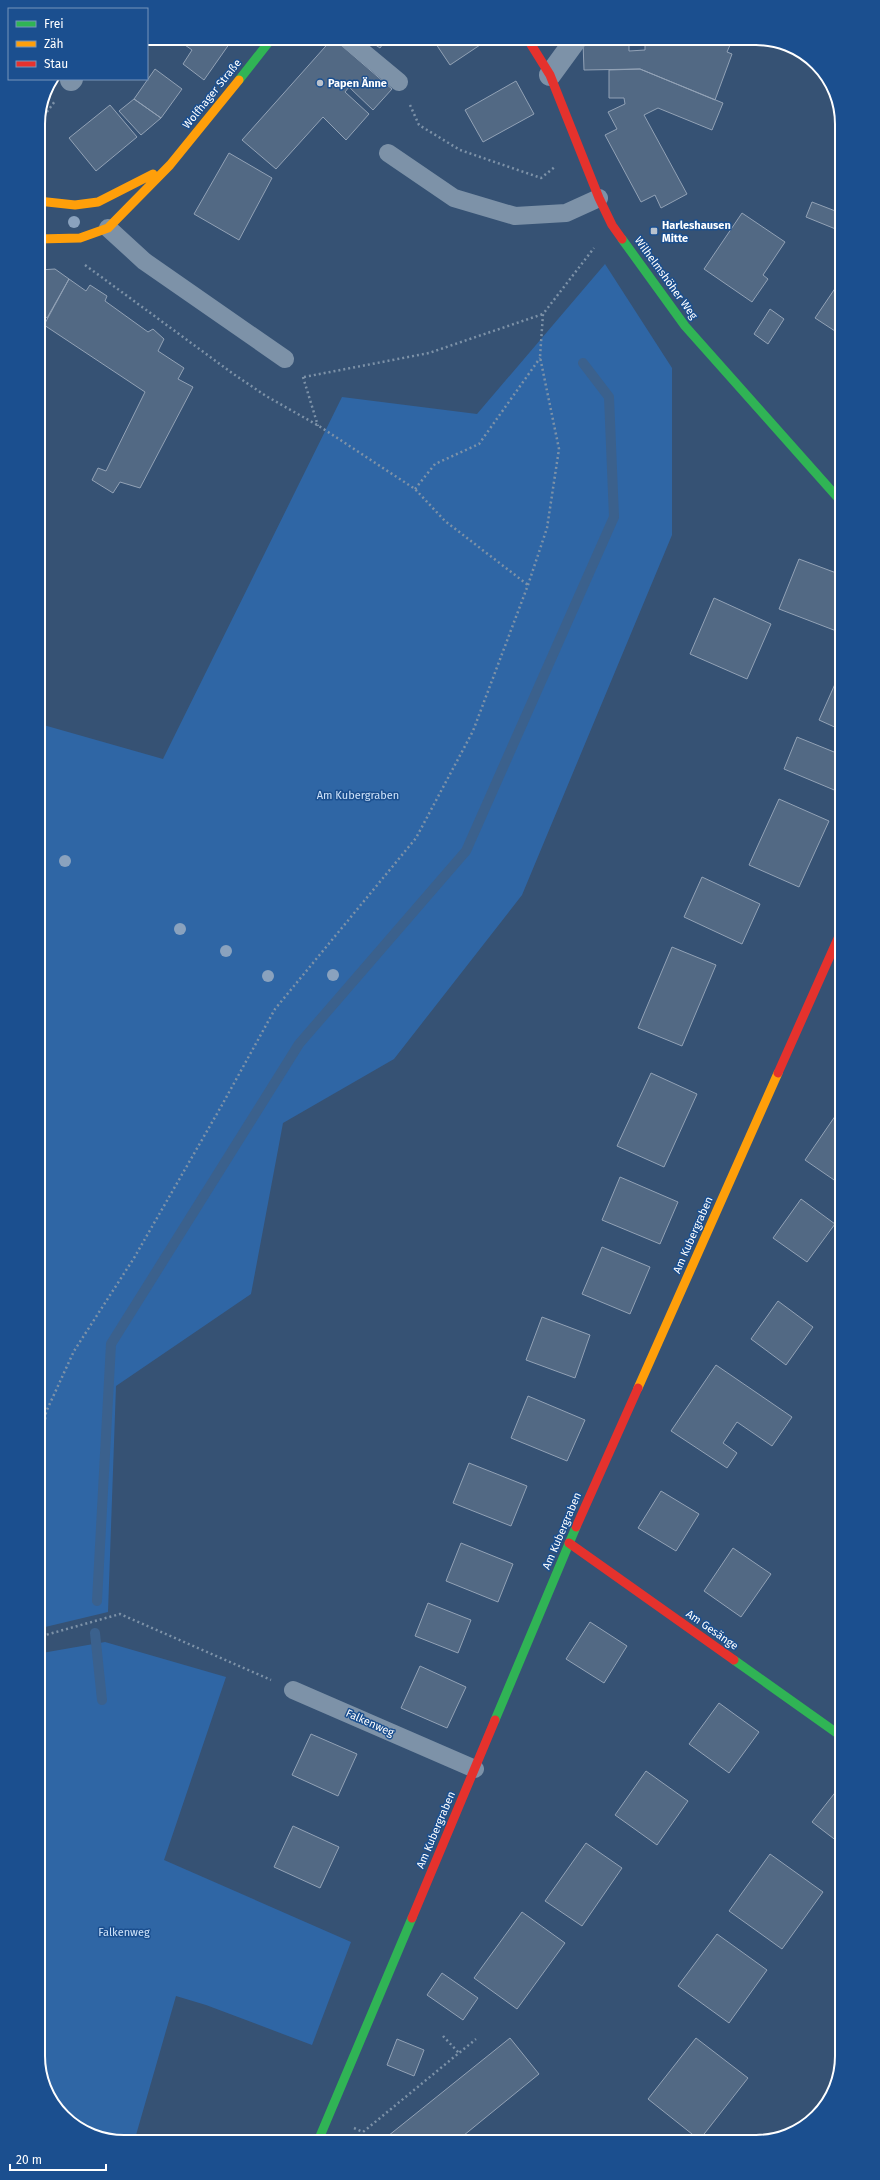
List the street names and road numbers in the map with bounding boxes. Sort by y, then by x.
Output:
street label: Wolfhager Straße [180,57,244,131]
street label: Wilhelmshöher Weg [632,234,700,322]
street label: Am Kubergraben [670,1195,716,1275]
street label: Am Kubergraben [540,1490,584,1572]
street label: Am Gesänge [683,1607,741,1653]
street label: Falkenweg [344,1707,396,1740]
street label: Am Kubergraben [414,1789,458,1871]

